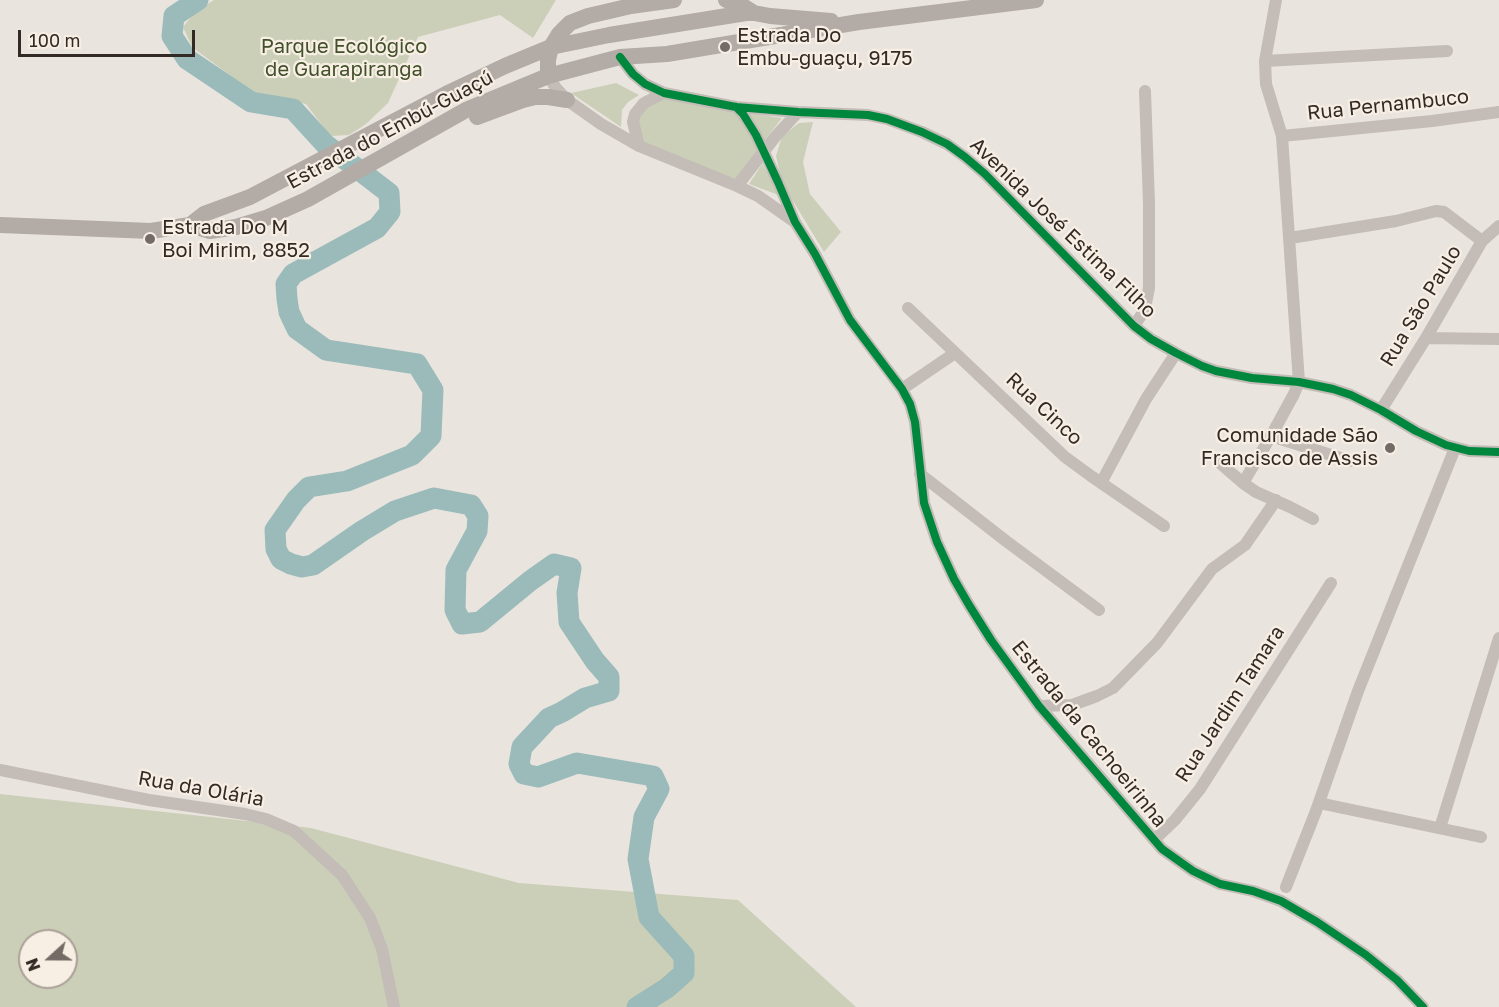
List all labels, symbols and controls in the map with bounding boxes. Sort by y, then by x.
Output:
scale bar [21,18,198,56]
place label: Estrada Do Embu-guaçu, 9175 [737,24,913,71]
text: 100 m [29,29,80,51]
park label: Parque Ecológico de Guarapiranga [261,35,427,82]
marker: Estrada Do Embu-guaçu, 9175 [718,40,732,54]
street label: Estrada do Embú-Guaçú [283,65,497,195]
street label: Rua Pernambuco [1306,85,1470,125]
street label: Avenida José Estima Filho [965,133,1161,323]
place label: Estrada Do M Boi Mirim, 8852 [162,216,310,263]
marker: Estrada Do M Boi Mirim, 8852 [143,232,157,246]
street label: Rua São Paulo [1375,241,1467,371]
street label: Rua Cinco [1001,368,1087,450]
place label: Comunidade São Francisco de Assis [1201,424,1378,471]
marker: Comunidade São Francisco de Assis [1383,441,1397,455]
street label: Rua Jardim Tamara [1170,621,1290,787]
street label: Estrada da Cachoeirinha [1006,636,1172,832]
street label: Rua da Olária [136,766,266,812]
north arrow [18,929,78,989]
text: N [22,955,45,974]

